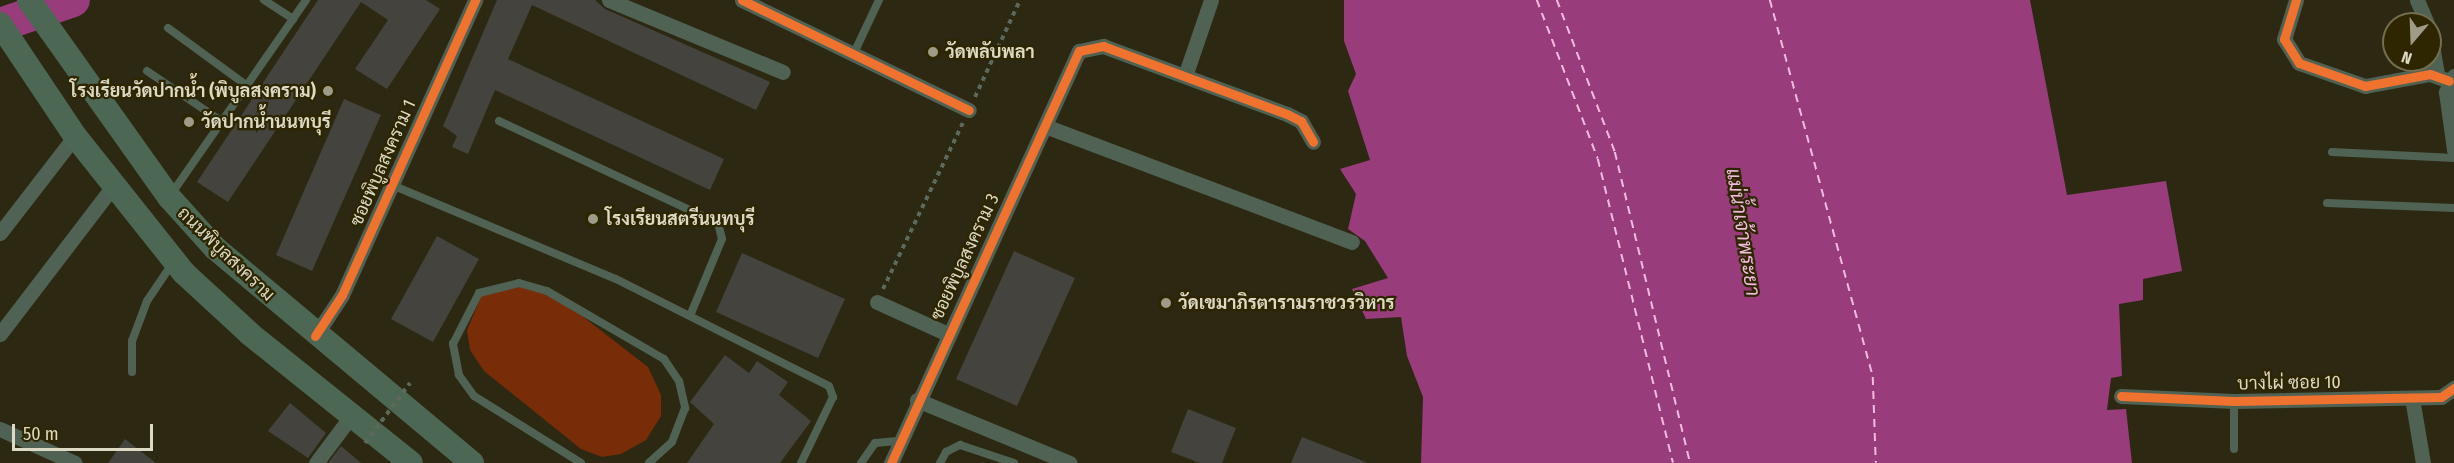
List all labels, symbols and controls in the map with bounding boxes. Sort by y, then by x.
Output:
north arrow [2382,12,2442,72]
place label: วัดพลับพลา [945,41,1035,63]
marker: วัดพลับพลา [926,45,940,59]
text: N [2399,47,2414,68]
place label: โรงเรียนวัดปากน้ำ (พิบูลสงคราม) [70,80,316,102]
marker: โรงเรียนวัดปากน้ำ (พิบูลสงคราม) [321,84,335,98]
street label: ซอยพิบูลสงคราม 1 [345,96,421,230]
place label: วัดปากน้ำนนทบุรี [201,111,331,133]
marker: วัดปากน้ำนนทบุรี [182,115,196,129]
water label: แม่น้ำเจ้าพระยา [1721,166,1765,298]
street label: ซอยพิบูลสงคราม 3 [926,190,1004,324]
street label: ถนนพิบูลสงคราม [173,202,279,306]
place label: โรงเรียนสตรีนนทบุรี [605,208,754,230]
marker: โรงเรียนสตรีนนทบุรี [586,212,600,226]
place label: วัดเขมาภิรตารามราชวรวิหาร [1178,292,1395,314]
marker: วัดเขมาภิรตารามราชวรวิหาร [1159,296,1173,310]
street label: บางไผ่ ซอย 10 [2237,371,2341,395]
scale bar [15,412,156,450]
text: 50 m [23,423,59,445]

